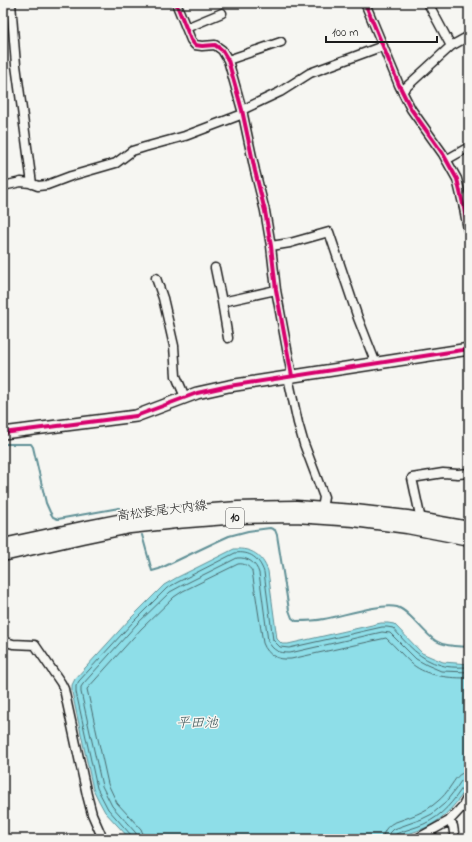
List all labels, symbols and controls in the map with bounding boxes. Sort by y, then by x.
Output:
scale bar [326,18,437,44]
text: 100 m [332,24,359,42]
street label: 高松長尾大内線 [116,496,209,526]
road number: 10 [226,508,244,528]
water label: 平田池 [176,713,219,734]

